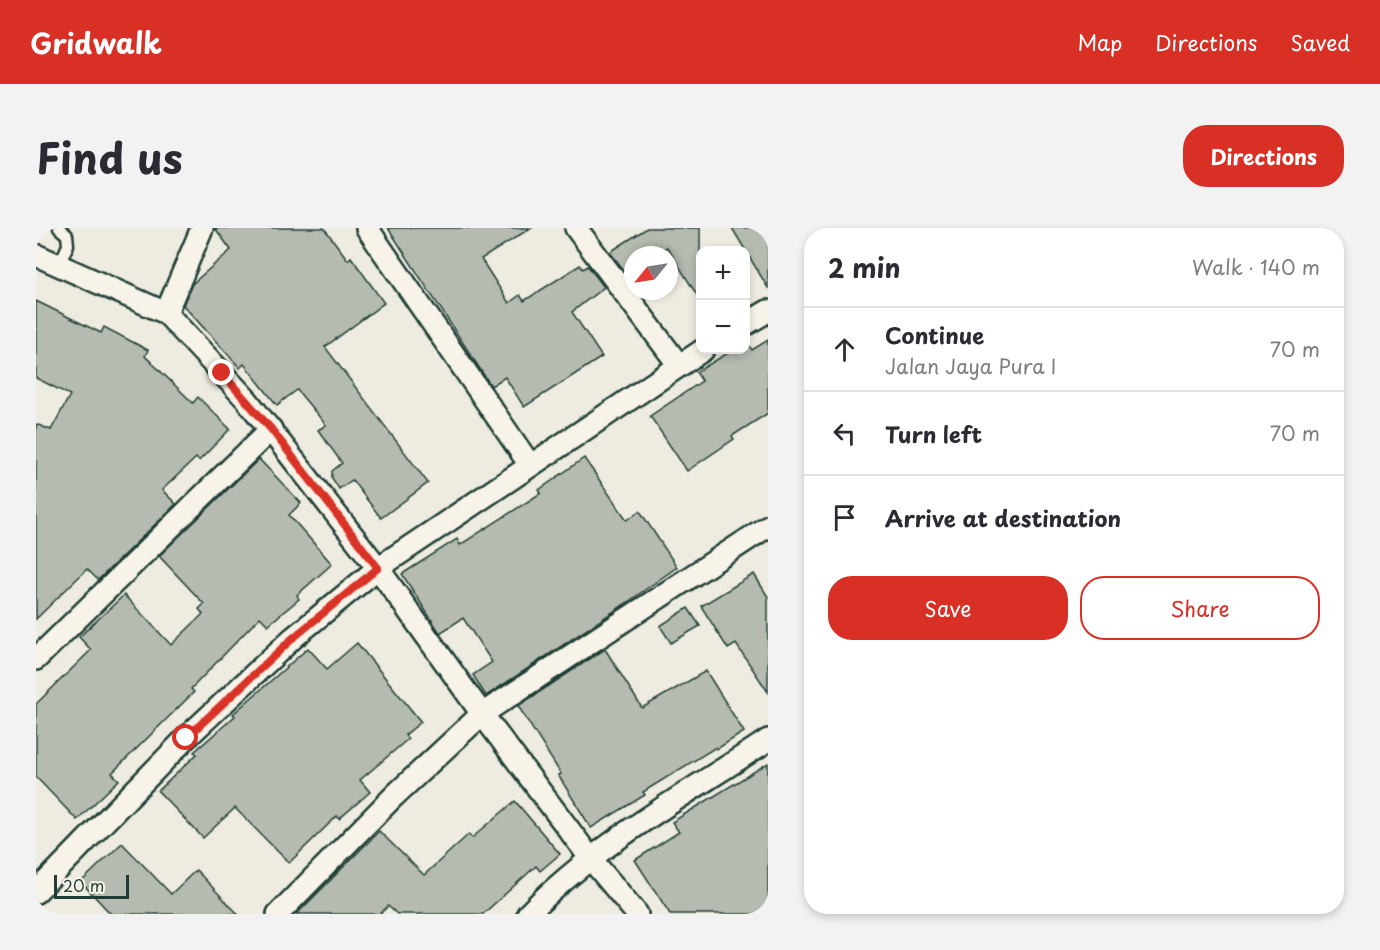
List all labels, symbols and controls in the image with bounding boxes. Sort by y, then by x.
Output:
text: Gridwalk [30,21,162,64]
text: Map [1077,26,1122,58]
text: Directions [1155,26,1257,58]
text: Saved [1290,26,1350,58]
text: Find us [36,125,183,188]
button: Directions [1183,125,1344,187]
north arrow [624,246,678,300]
map controls [696,246,750,354]
button: + [696,246,750,300]
text: 2 min [828,248,901,287]
text: Walk · 140 m [1192,252,1320,282]
button: − [696,300,750,354]
text: Continue [885,318,984,351]
icon: ahead [828,333,861,366]
text: 70 m [1270,334,1320,364]
text: Jalan Jaya Pura I [885,351,1056,381]
route end [208,359,234,385]
icon: left [828,417,861,450]
text: Turn left [885,417,982,450]
text: 70 m [1270,418,1320,448]
icon: arrive [828,501,861,534]
text: Arrive at destination [885,501,1121,534]
button: Save [828,576,1068,640]
button: Share [1080,576,1320,640]
route start [172,724,198,750]
scale bar [54,872,129,900]
text: 20 m [63,873,104,897]

